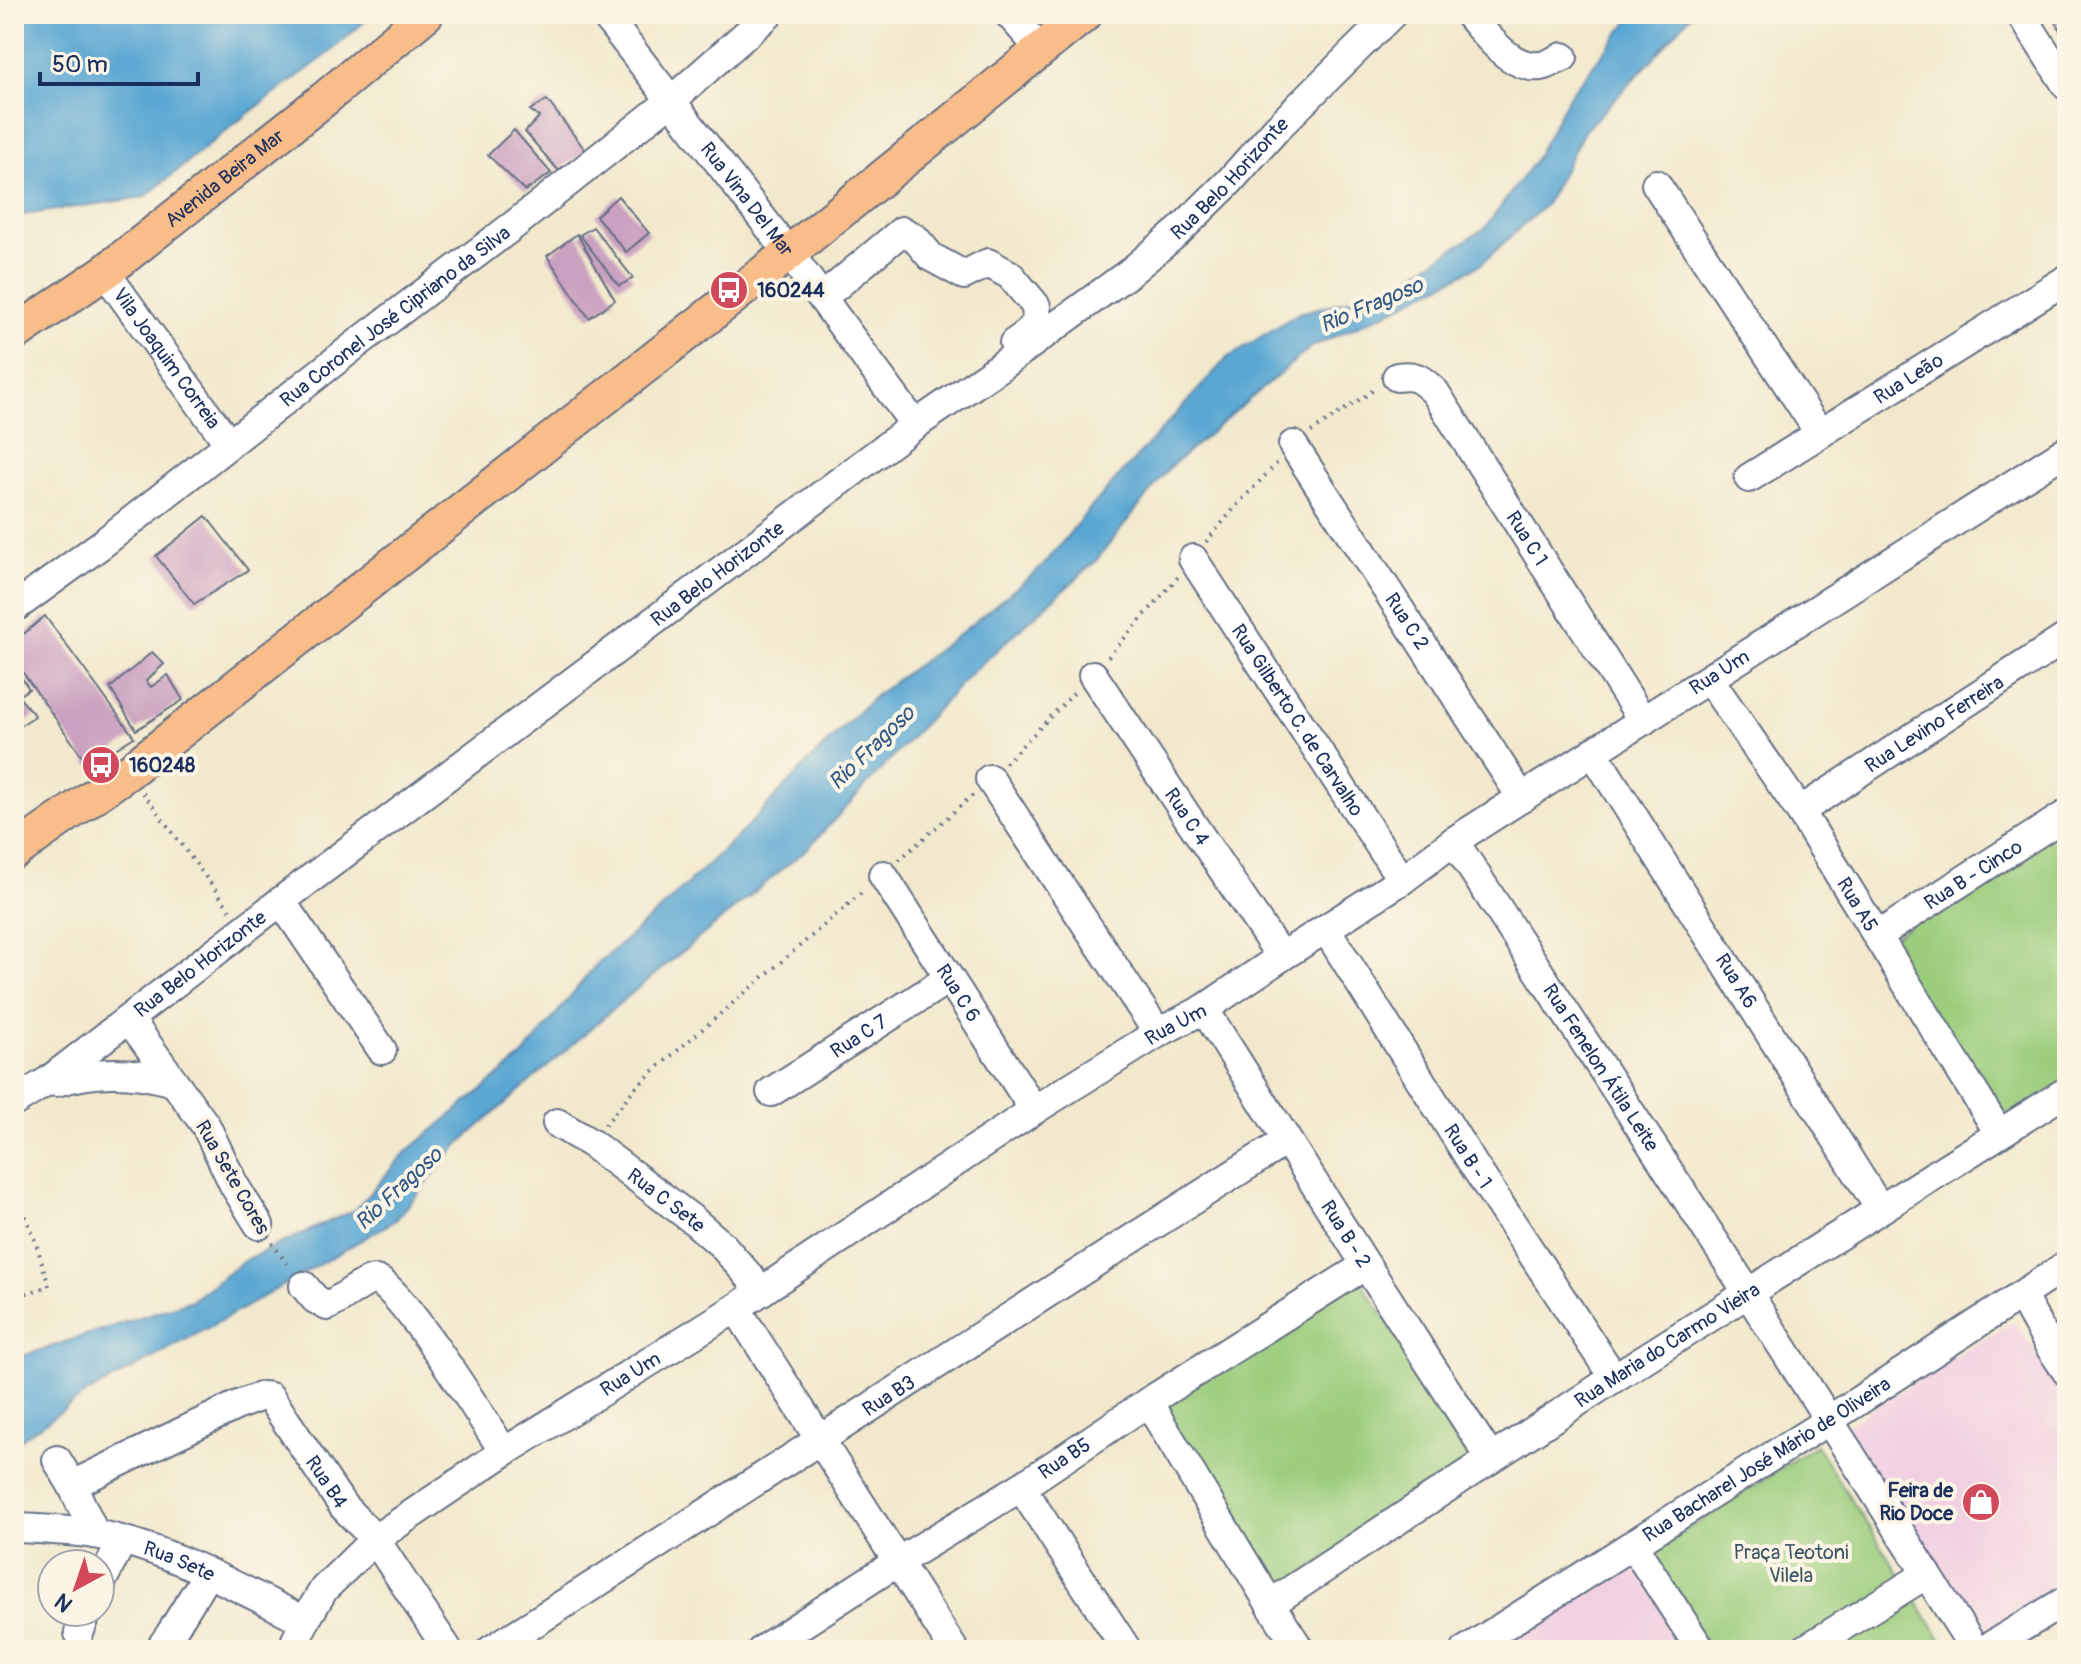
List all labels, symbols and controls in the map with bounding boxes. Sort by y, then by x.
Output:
scale bar [40,36,198,86]
text: 50 m [52,50,108,79]
street label: Rua Belo Horizonte [1166,112,1294,246]
street label: Avenida Beira Mar [160,124,289,233]
street label: Rua Vina Del Mar [695,137,799,262]
street label: Rua Coronel José Cipriano da Silva [275,220,515,413]
bus stop icon: 160244 [708,269,750,311]
water label: Rio Fragoso [1316,270,1429,339]
place label: 160244 [757,278,825,303]
street label: Vila Joaquim Correia [107,283,226,434]
street label: Rua Leão [1869,347,1948,410]
street label: Rua C 1 [1500,506,1554,570]
street label: Rua Belo Horizonte [646,516,789,632]
street label: Rua C 2 [1379,588,1435,655]
street label: Rua Gilberto C. de Carvalho [1226,619,1369,821]
street label: Rua Um [1685,644,1754,701]
street label: Rua Levino Ferreira [1860,670,2008,778]
water label: Rio Fragoso [823,698,922,796]
bus stop icon: 160248 [80,744,122,786]
place label: 160248 [129,753,195,778]
street label: Rua C 4 [1159,783,1215,850]
street label: Rua B - Cinco [1919,834,2027,916]
street label: Rua A5 [1831,873,1883,936]
street label: Rua Belo Horizonte [129,905,272,1023]
street label: Rua A6 [1710,949,1763,1013]
street label: Rua C 6 [931,960,986,1027]
street label: Rua Fenelon Átila Leite [1537,979,1664,1156]
street label: Rua Um [1140,998,1211,1051]
street label: Rua C 7 [826,1009,892,1064]
street label: Rua Sete Cores [190,1116,275,1239]
street label: Rua B - 1 [1438,1119,1498,1193]
water label: Rio Fragoso [349,1140,450,1236]
street label: Rua C Sete [622,1163,710,1238]
street label: Rua B - 2 [1315,1196,1376,1272]
street label: Rua Maria do Carmo Vieira [1570,1277,1764,1414]
street label: Rua Um [596,1346,665,1402]
street label: Rua B3 [858,1370,920,1422]
street label: Rua Bacharel José Mário de Oliveira [1638,1371,1895,1548]
street label: Rua B5 [1034,1432,1095,1485]
street label: Rua B4 [300,1451,353,1514]
place label: Feira de Rio Doce [1879,1478,1954,1526]
shop icon: Feira de Rio Doce [1960,1481,2002,1523]
street label: Rua Sete [140,1536,219,1587]
park label: Praça Teotoni Vilela [1733,1540,1849,1588]
north arrow [36,1548,116,1628]
text: N [49,1587,78,1618]

